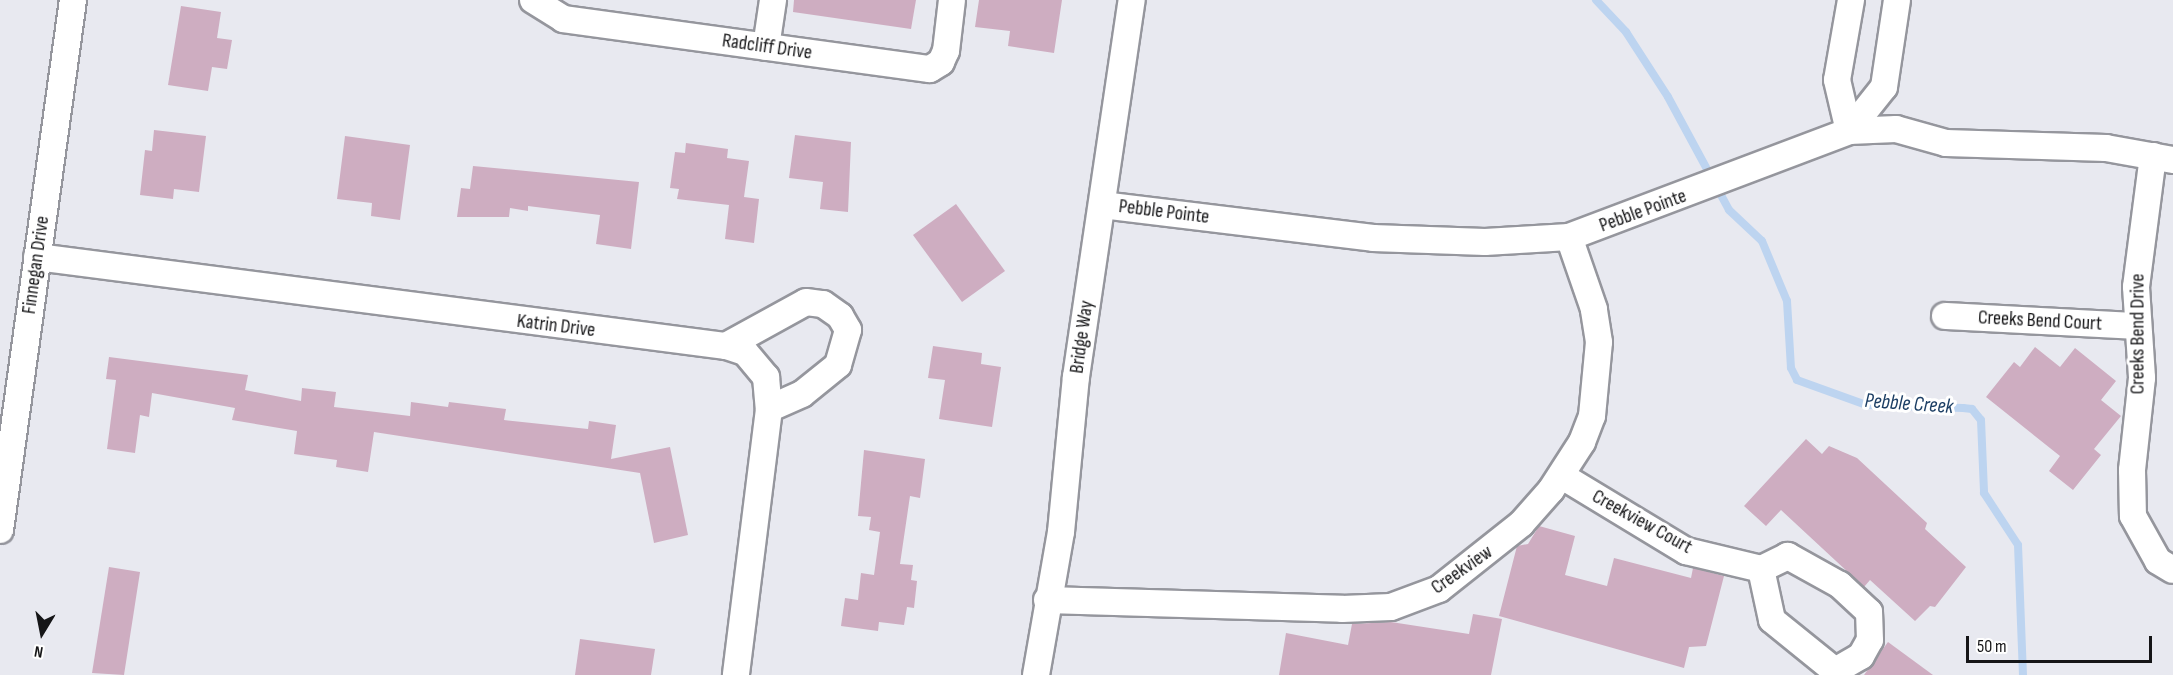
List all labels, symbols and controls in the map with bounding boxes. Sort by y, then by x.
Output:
street label: Radcliff Drive [721,29,813,65]
street label: Pebble Pointe [1596,184,1690,238]
street label: Pebble Pointe [1117,195,1211,229]
street label: Finnegan Drive [17,214,55,316]
street label: Creeks Bend Drive [2126,274,2150,394]
street label: Bridge Way [1065,299,1099,375]
street label: Creeks Bend Court [1977,306,2103,336]
street label: Katrin Drive [515,309,597,343]
water label: Pebble Creek [1864,388,1954,420]
street label: Creekview Court [1588,485,1696,559]
street label: Creekview [1427,540,1497,600]
north arrow [12,603,72,663]
scale bar [1969,624,2155,662]
text: 50 m [1977,636,2007,657]
text: N [33,641,45,661]

